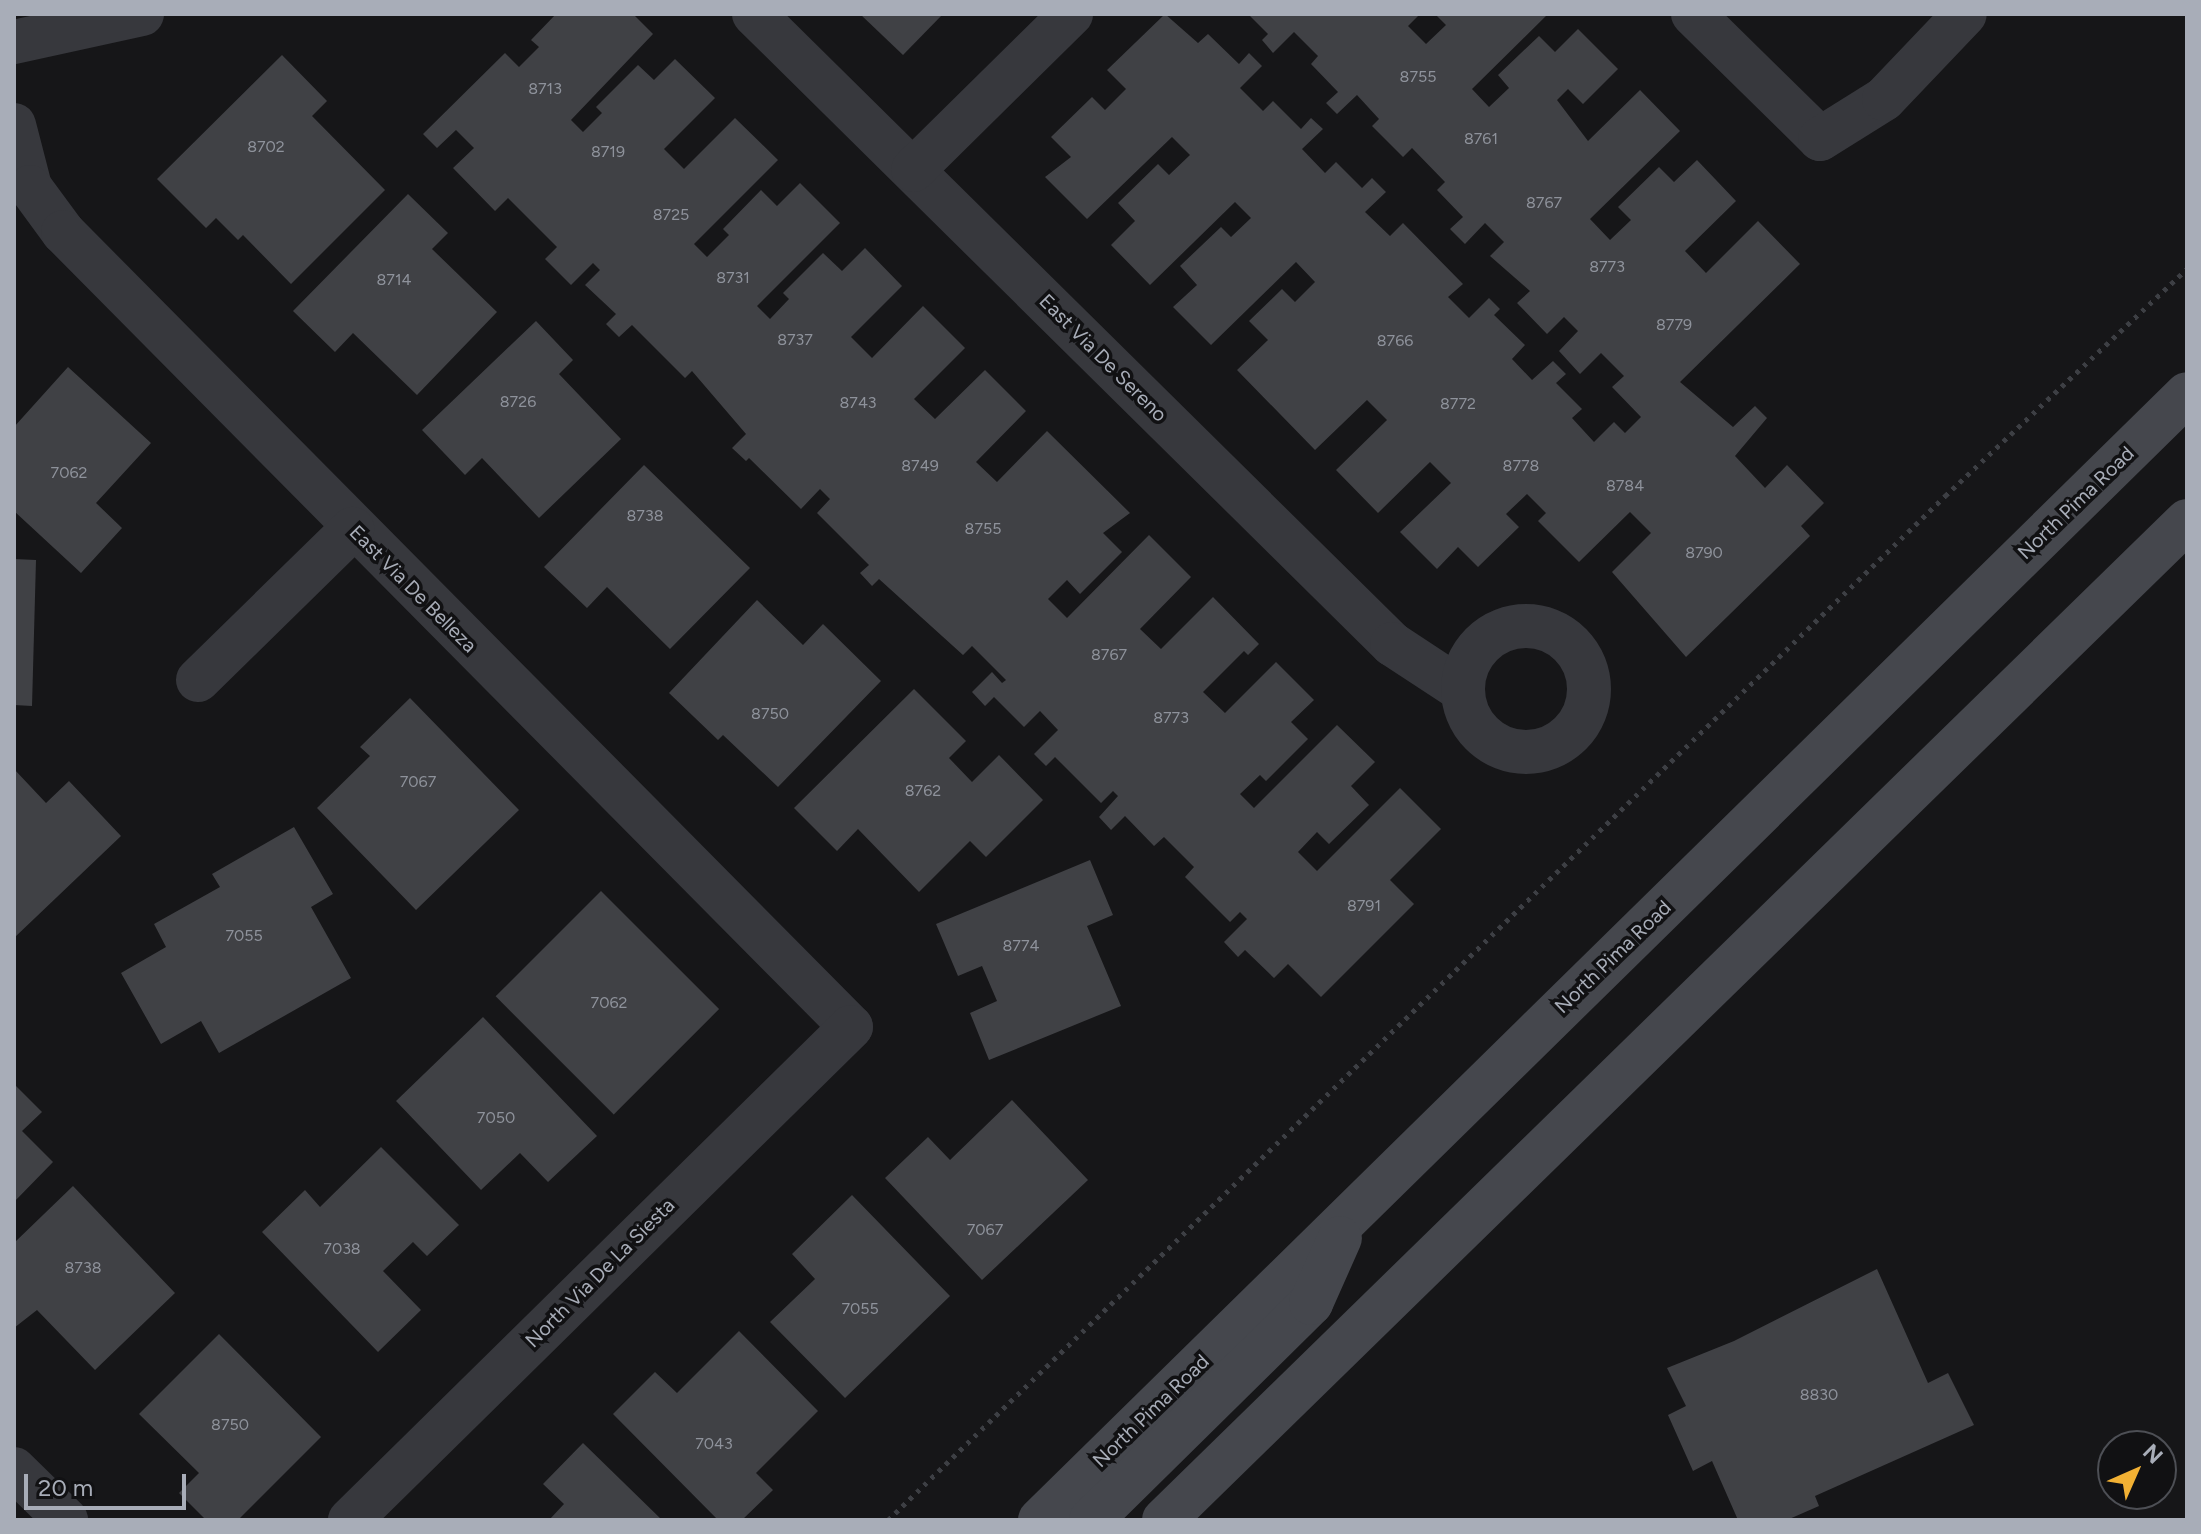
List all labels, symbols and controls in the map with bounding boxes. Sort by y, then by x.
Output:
house number: 8755 [1400,67,1436,87]
house number: 8713 [528,79,562,99]
house number: 8761 [1464,129,1498,149]
house number: 8702 [247,137,285,157]
house number: 8719 [591,142,625,162]
house number: 8767 [1526,193,1562,213]
house number: 8725 [653,205,689,225]
house number: 8773 [1589,257,1625,277]
house number: 8731 [716,268,750,288]
house number: 8714 [377,270,411,290]
street label: East Via De Sereno [1034,289,1172,427]
house number: 8779 [1656,315,1692,335]
house number: 8737 [777,330,813,350]
house number: 8766 [1377,331,1413,351]
house number: 8726 [500,392,536,412]
house number: 8743 [839,393,877,413]
house number: 8772 [1440,394,1476,414]
street label: North Pima Road [2013,442,2139,564]
house number: 8749 [901,456,939,476]
house number: 8778 [1503,456,1539,476]
house number: 7062 [51,463,87,483]
house number: 8784 [1606,476,1644,496]
house number: 8738 [627,506,663,526]
house number: 8755 [965,519,1001,539]
street label: East Via De Belleza [344,520,482,658]
house number: 8790 [1685,543,1723,563]
house number: 8767 [1091,645,1127,665]
house number: 8750 [751,704,789,724]
house number: 8773 [1153,708,1189,728]
house number: 7067 [400,772,436,792]
house number: 8762 [905,781,941,801]
house number: 8791 [1347,896,1381,916]
street label: North Pima Road [1550,896,1676,1018]
house number: 7055 [225,926,263,946]
house number: 8774 [1003,936,1039,956]
house number: 7062 [591,993,627,1013]
house number: 7050 [477,1108,515,1128]
street label: North Via De La Siesta [520,1193,680,1353]
house number: 7067 [967,1220,1003,1240]
house number: 7038 [323,1239,361,1259]
house number: 8738 [65,1258,101,1278]
house number: 7055 [841,1299,879,1319]
street label: North Pima Road [1088,1350,1214,1472]
house number: 8830 [1800,1385,1838,1405]
house number: 8750 [211,1415,249,1435]
north arrow [2097,1430,2177,1510]
house number: 7043 [695,1434,733,1454]
text: N [2137,1439,2168,1470]
scale bar [28,1458,190,1508]
text: 20 m [38,1473,93,1502]

